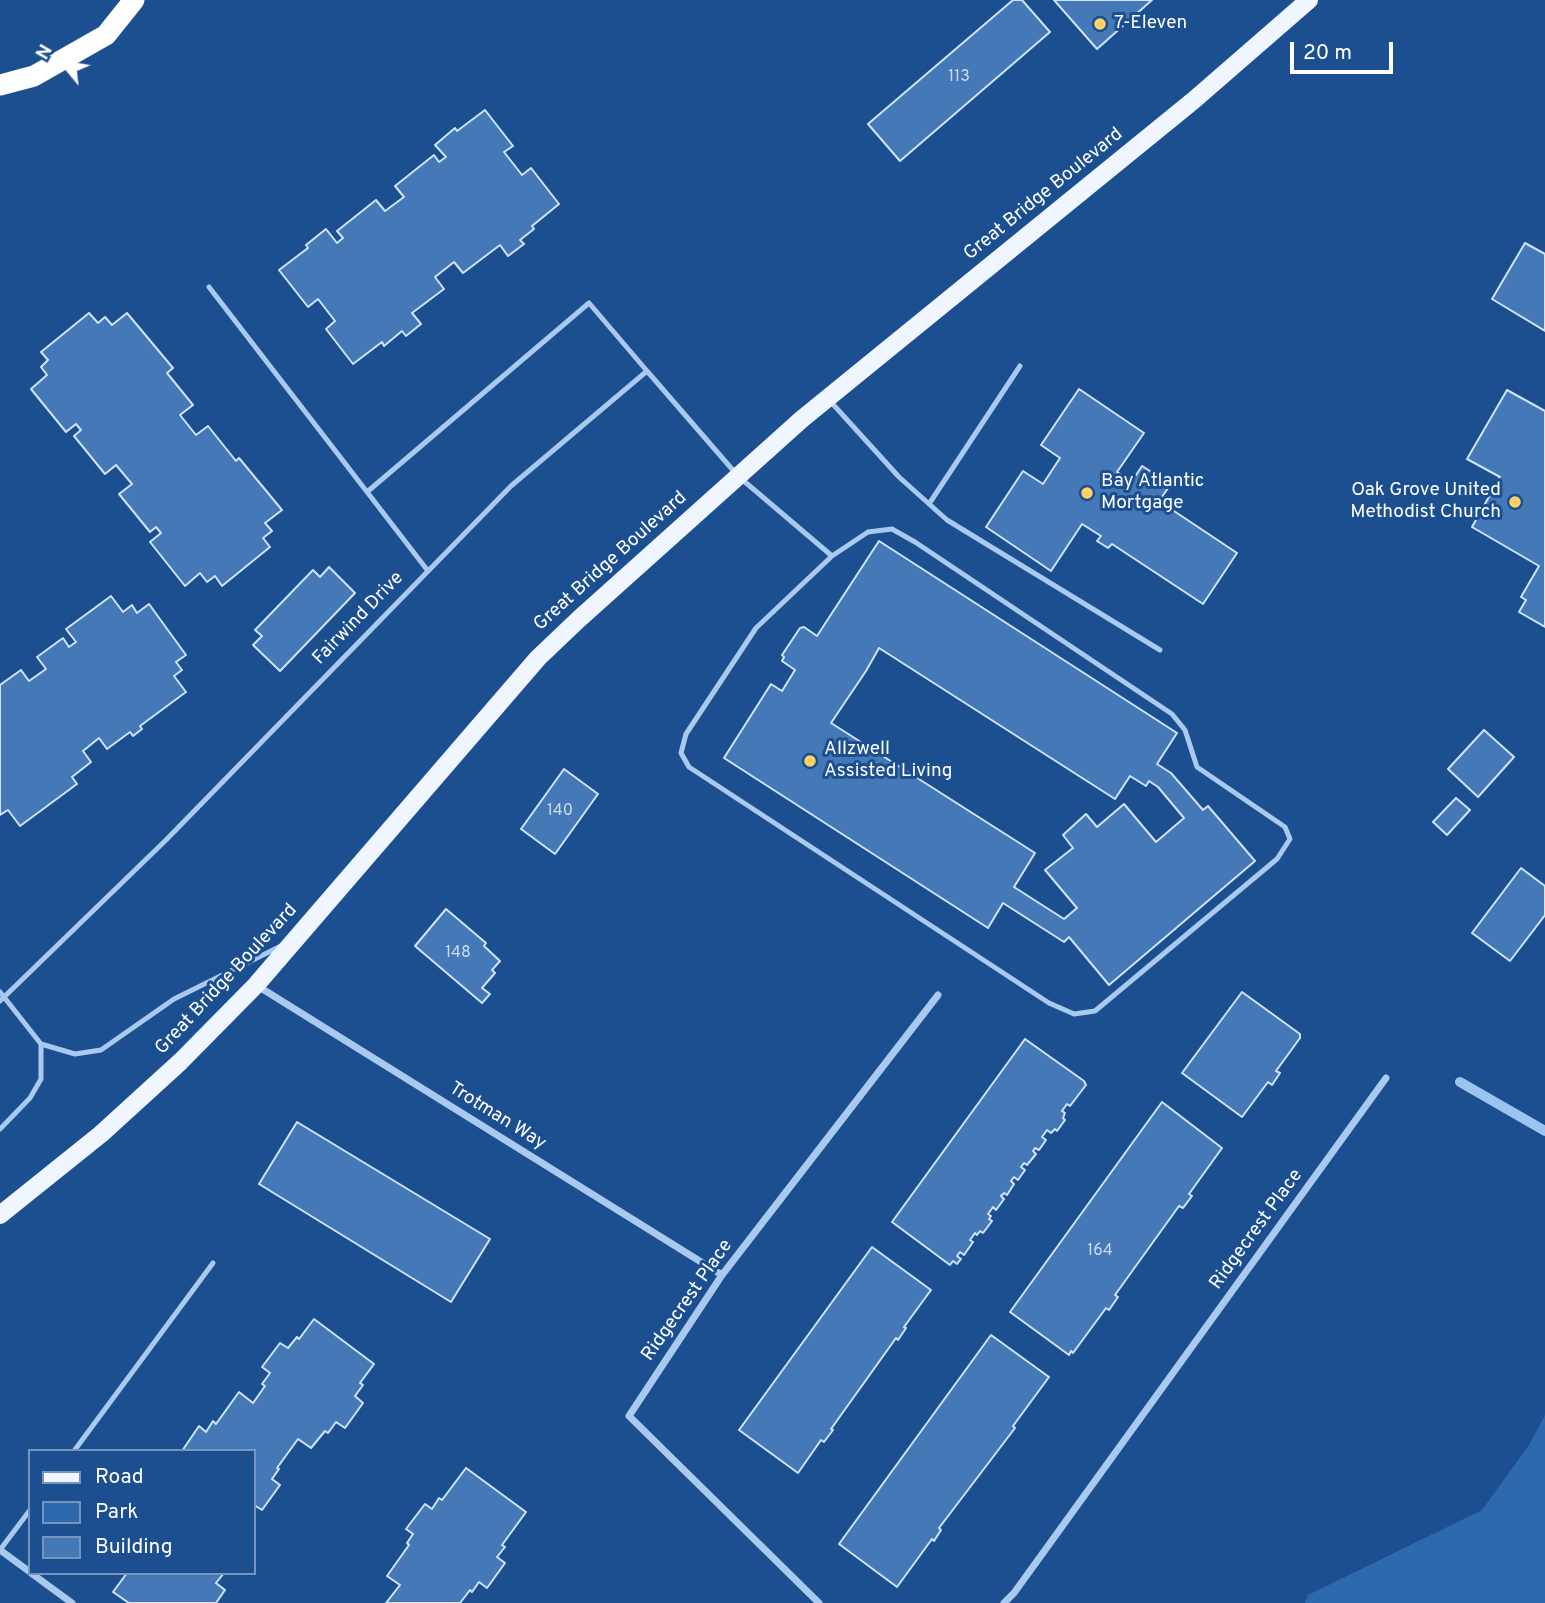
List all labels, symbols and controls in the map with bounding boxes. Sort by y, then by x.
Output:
place label: 7-Eleven [1114,13,1187,35]
marker: 7-Eleven [1092,16,1108,32]
north arrow [28,28,98,98]
scale bar [1293,28,1396,72]
text: 20 m [1303,40,1352,67]
text: N [31,41,59,64]
house number: 113 [948,68,970,88]
street label: Great Bridge Boulevard [960,124,1128,266]
place label: Bay Atlantic Mortgage [1101,471,1204,515]
place label: Oak Grove United Methodist Church [1350,480,1501,524]
marker: Bay Atlantic Mortgage [1079,485,1095,501]
street label: Great Bridge Boulevard [530,487,692,637]
marker: Oak Grove United Methodist Church [1507,494,1523,510]
street label: Fairwind Drive [309,568,409,670]
place label: Allzwell Assisted Living [824,739,953,783]
marker: Allzwell Assisted Living [802,753,818,769]
house number: 140 [547,802,573,822]
street label: Great Bridge Boulevard [151,900,303,1060]
house number: 148 [445,944,471,964]
street label: Trotman Way [444,1078,550,1156]
street label: Ridgecrest Place [1206,1165,1308,1295]
street label: Ridgecrest Place [638,1236,738,1366]
house number: 164 [1087,1242,1113,1262]
legend [28,1449,256,1575]
text: Road [95,1464,144,1491]
text: Park [95,1499,138,1526]
text: Building [95,1534,173,1561]

